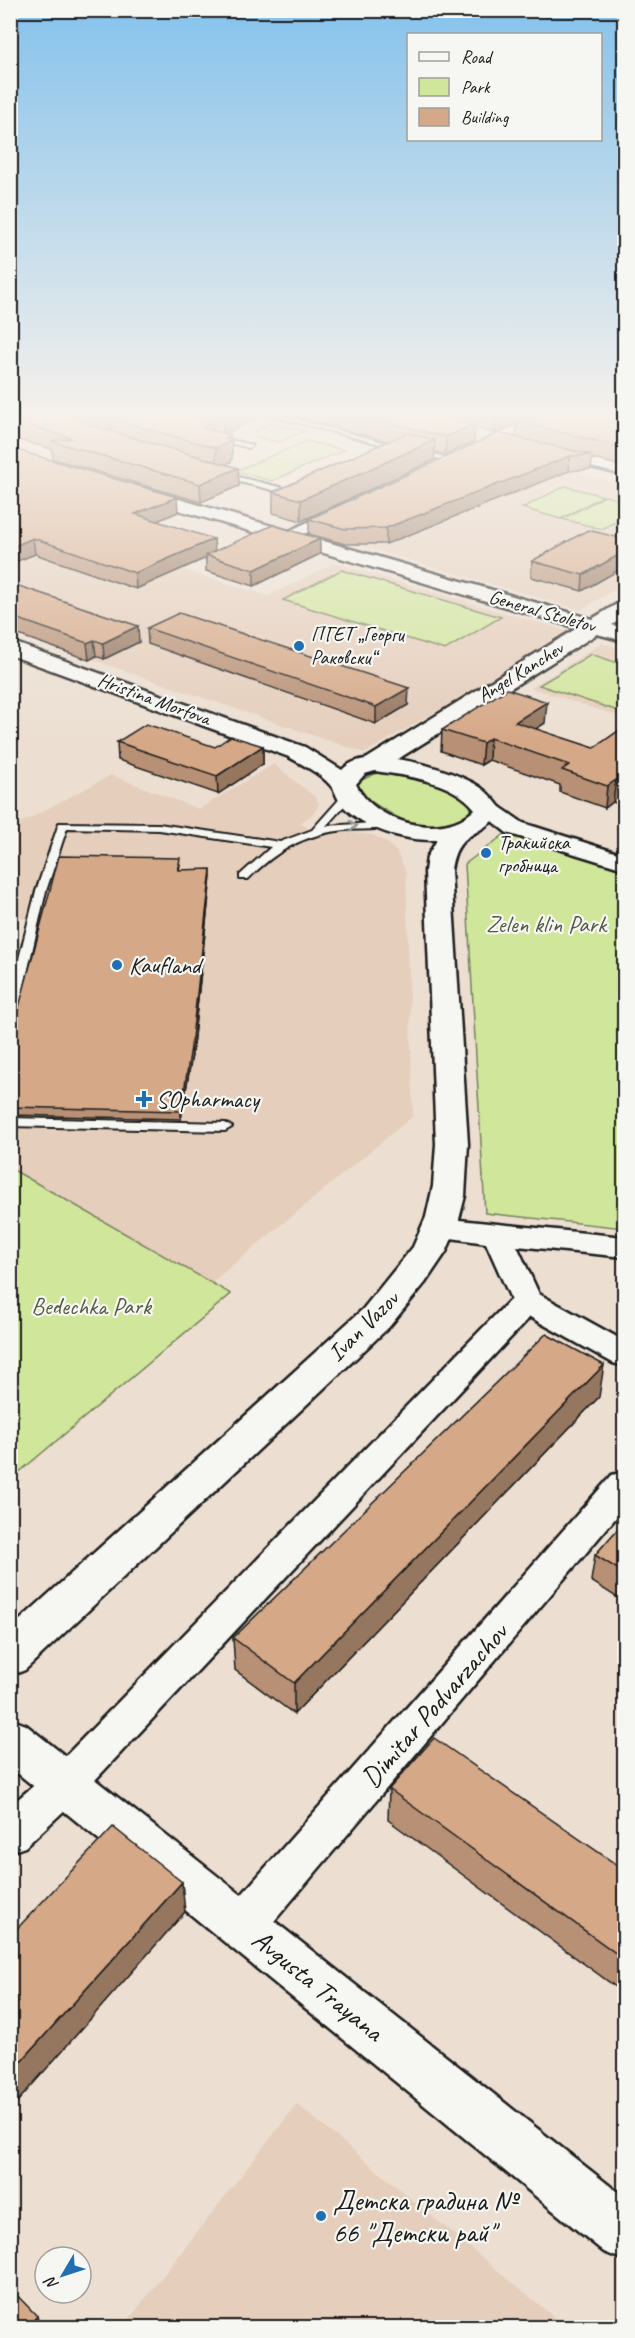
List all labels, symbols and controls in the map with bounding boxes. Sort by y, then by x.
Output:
legend [407,33,602,141]
text: Road [461,46,494,68]
text: Park [461,76,491,98]
text: Building [461,106,510,128]
street label: General Stoletov [486,584,600,639]
place label: ПГЕТ „Георги Раковски“ [311,622,405,670]
street label: Angel Kanchev [473,635,569,708]
marker: ПГЕТ „Георги Раковски“ [292,639,306,653]
street label: Hristina Morfova [94,667,215,732]
one-way arrow [349,820,358,833]
place label: Тракийска гробница [498,830,571,878]
marker: Тракийска гробница [479,846,493,860]
park label: Zelen klin Park [486,909,608,939]
place label: Kaufland [129,950,204,980]
marker: Kaufland [110,958,124,972]
place label: SOpharmacy [156,1084,261,1114]
marker: SOpharmacy [137,1092,151,1106]
street label: Ivan Vazov [321,1283,406,1368]
park label: Bedechka Park [31,1291,153,1321]
street label: Dimitar Podvarzachov [353,1614,517,1794]
street label: Avgusta Trayana [245,1921,392,2050]
place label: Детска градина № 66 "Детски рай" [333,2183,521,2250]
marker: Детска градина № 66 "Детски рай" [314,2209,328,2223]
north arrow [33,2245,93,2305]
text: N [39,2271,63,2294]

